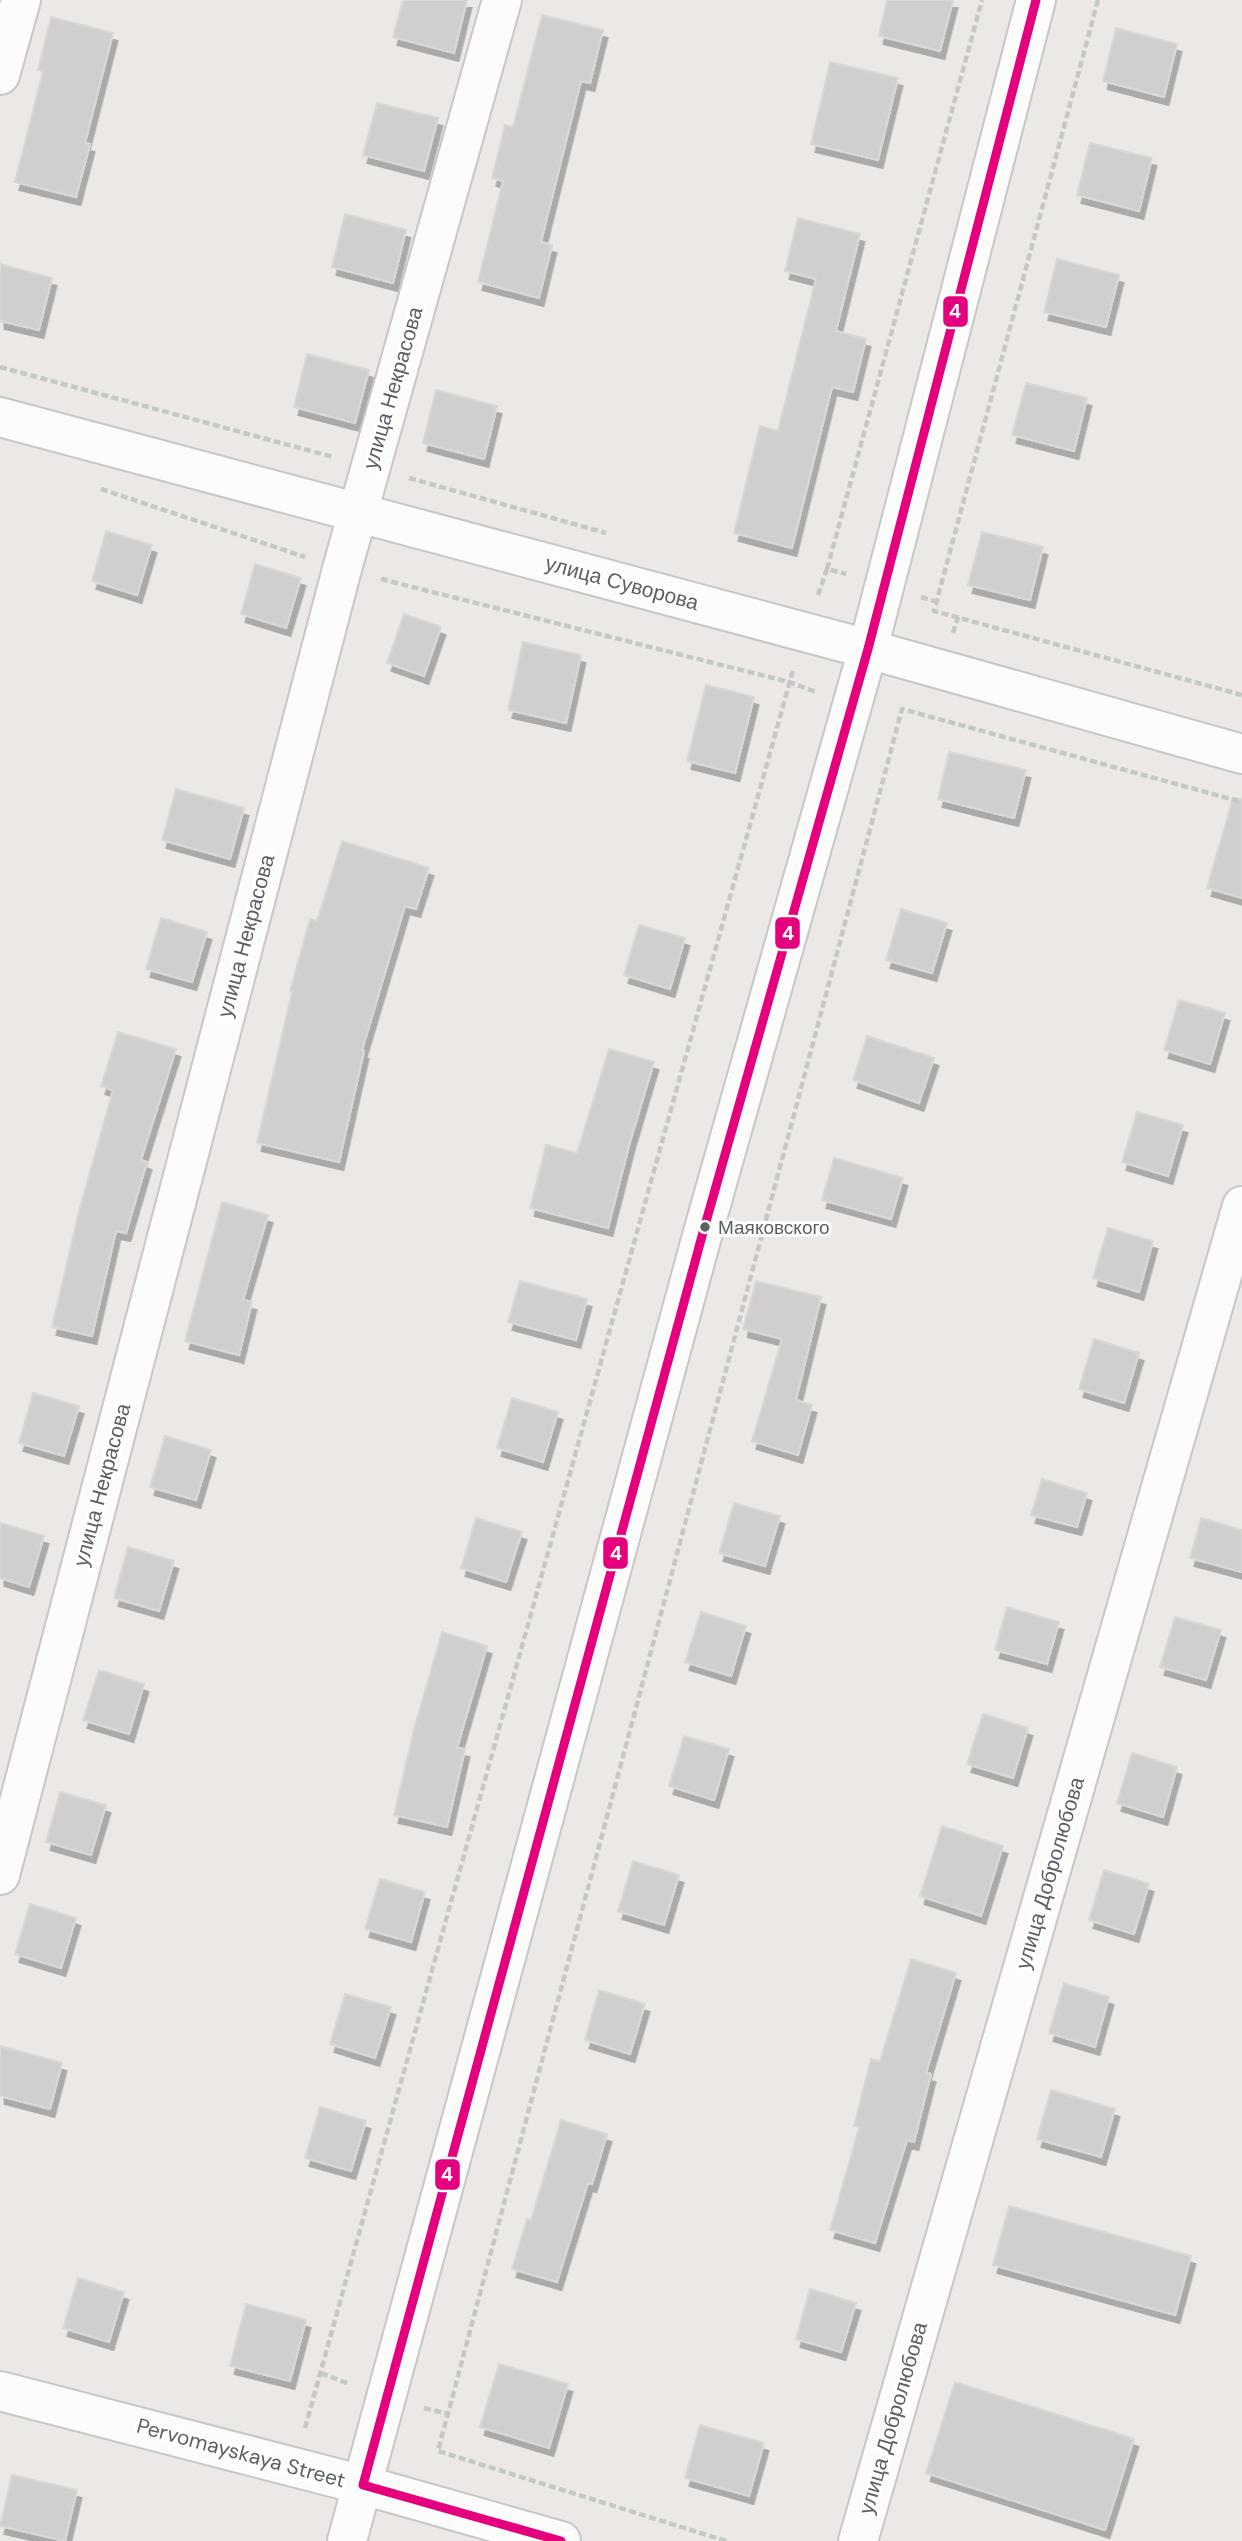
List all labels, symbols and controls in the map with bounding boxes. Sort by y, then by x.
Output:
line badge: 4 [942,295,969,328]
text: 4 [949,299,961,324]
street label: улица Некрасова [356,303,430,472]
street label: улица Суворова [542,549,702,617]
street label: улица Некрасова [211,851,281,1021]
line badge: 4 [774,916,801,950]
text: 4 [782,921,794,946]
place label: Маяковского [718,1215,830,1240]
marker: Маяковского [698,1220,712,1234]
street label: улица Некрасова [67,1400,137,1570]
line badge: 4 [602,1536,629,1570]
text: 4 [610,1541,622,1566]
street label: улица Добролюбова [1009,1773,1091,1972]
line badge: 4 [434,2158,461,2191]
text: 4 [441,2162,453,2187]
street label: улица Добролюбова [852,2318,934,2517]
street label: Pervomayskaya Street [134,2412,348,2494]

